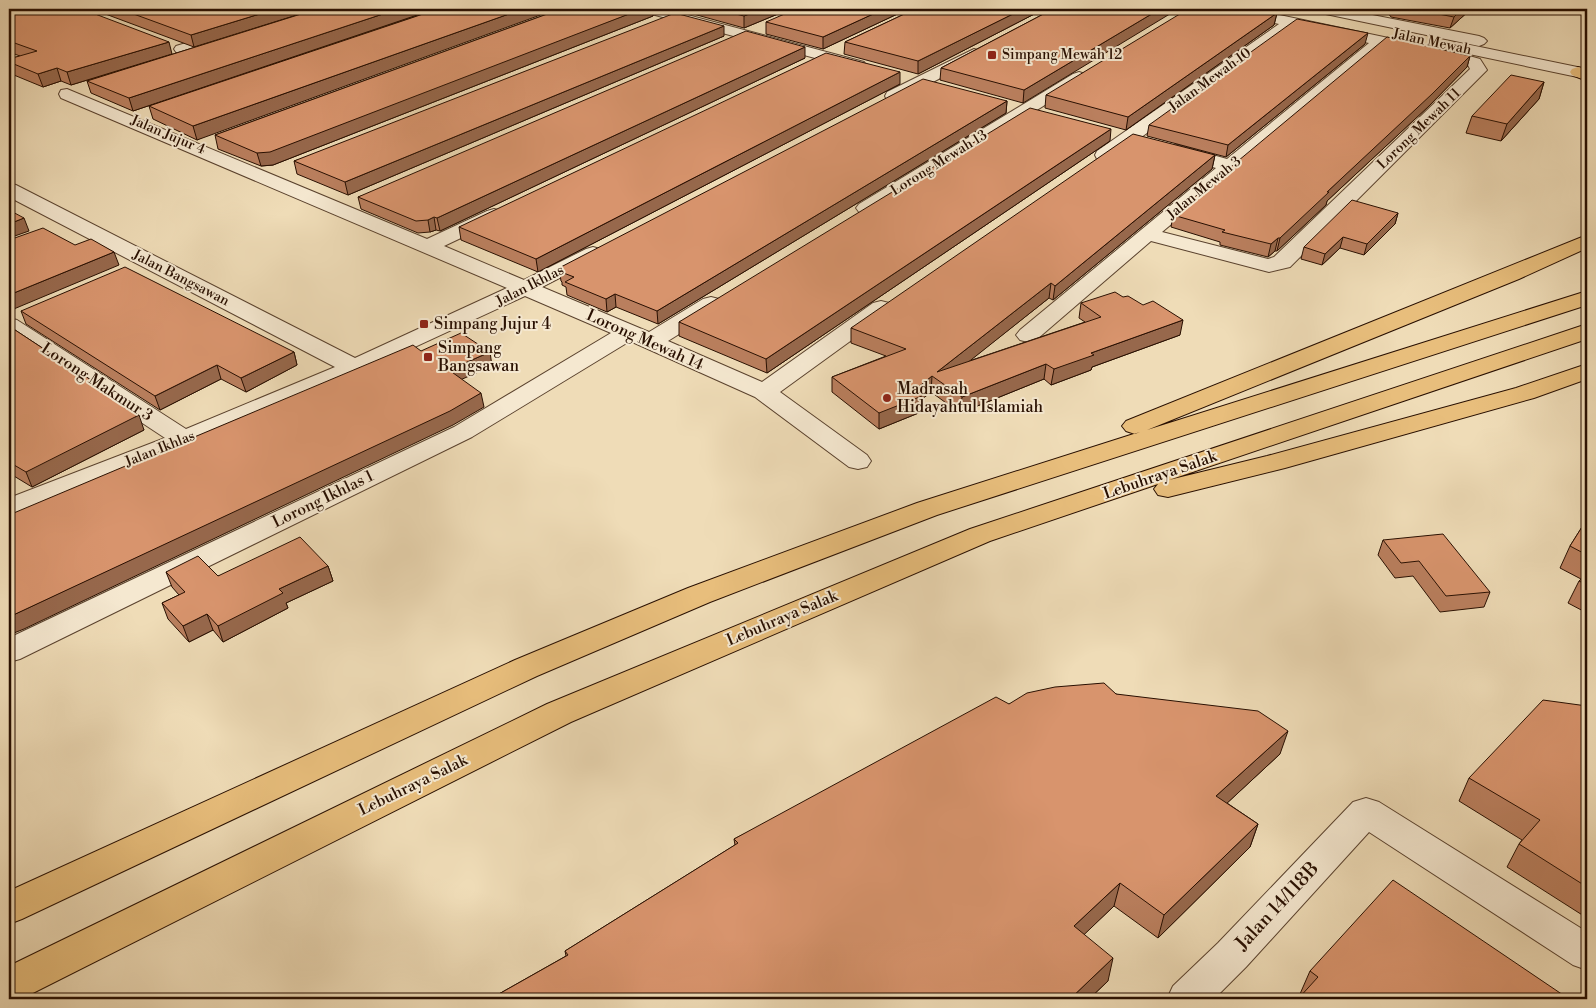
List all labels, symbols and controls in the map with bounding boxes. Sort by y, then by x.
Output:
street label: Jalan Mewah [1390,25,1474,59]
street label: Jalan Mewah 10 [1164,44,1255,117]
place label: Simpang Mewah 12 [1002,46,1122,64]
marker: Simpang Mewah 12 [986,49,998,61]
street label: Lorong Mewah 11 [1373,85,1465,173]
street label: Jalan Jujur 4 [127,111,208,159]
street label: Lorong Mewah 13 [887,126,991,200]
street label: Jalan Mewah 3 [1162,152,1245,224]
street label: Jalan Bangsawan [129,245,233,310]
street label: Jalan Ikhlas [492,261,567,311]
street label: Lorong Mewah 14 [583,305,707,375]
place label: Simpang Jujur 4 [434,314,551,334]
marker: Simpang Jujur 4 [418,318,430,330]
street label: Lorong Makmur 3 [37,338,157,426]
place label: Simpang Bangsawan [437,338,519,376]
marker: Simpang Bangsawan [422,351,434,363]
place label: Madrasah Hidayahtul Islamiah [897,379,1044,417]
marker: Madrasah Hidayahtul Islamiah [881,392,893,404]
street label: Jalan Ikhlas [121,427,198,472]
street label: Lebuhraya Salak [1101,446,1221,504]
street label: Lorong Ikhlas 1 [269,466,377,532]
street label: Lebuhraya Salak [723,585,842,650]
street label: Lebuhraya Salak [355,749,472,820]
street label: Jalan 14/118B [1229,857,1324,956]

